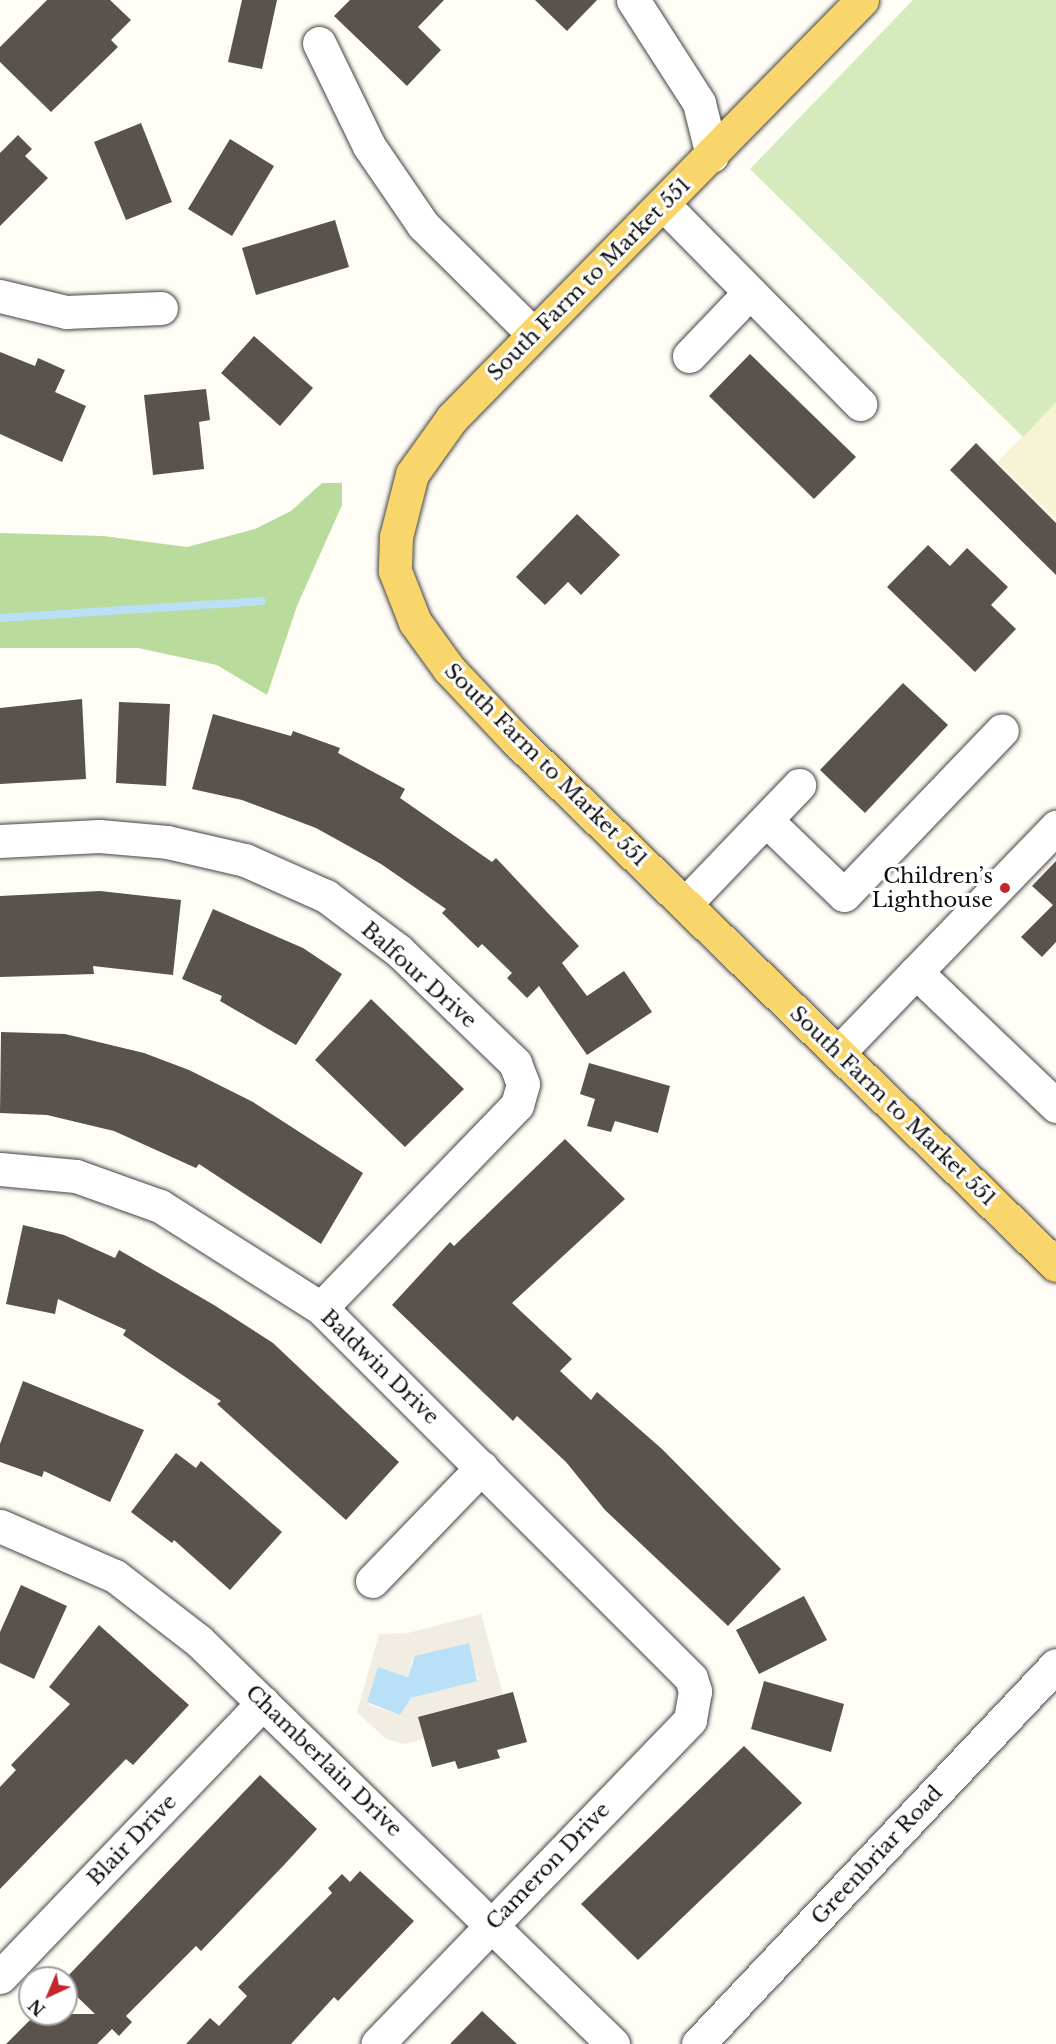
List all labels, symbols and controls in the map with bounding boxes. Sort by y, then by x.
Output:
street label: South Farm to Market 551 [482,172,696,386]
street label: South Farm to Market 551 [439,658,653,872]
place label: Children’s Lighthouse [872,863,993,913]
marker: Children’s Lighthouse [998,881,1012,895]
street label: Balfour Drive [356,917,482,1033]
street label: South Farm to Market 551 [785,1001,1001,1211]
street label: Baldwin Drive [316,1304,444,1430]
street label: Chamberlain Drive [241,1680,407,1842]
street label: Greenbriar Road [806,1780,948,1930]
street label: Blair Drive [82,1789,182,1891]
street label: Cameron Drive [481,1797,615,1935]
north arrow [18,1966,78,2026]
text: N [25,1995,49,2020]

